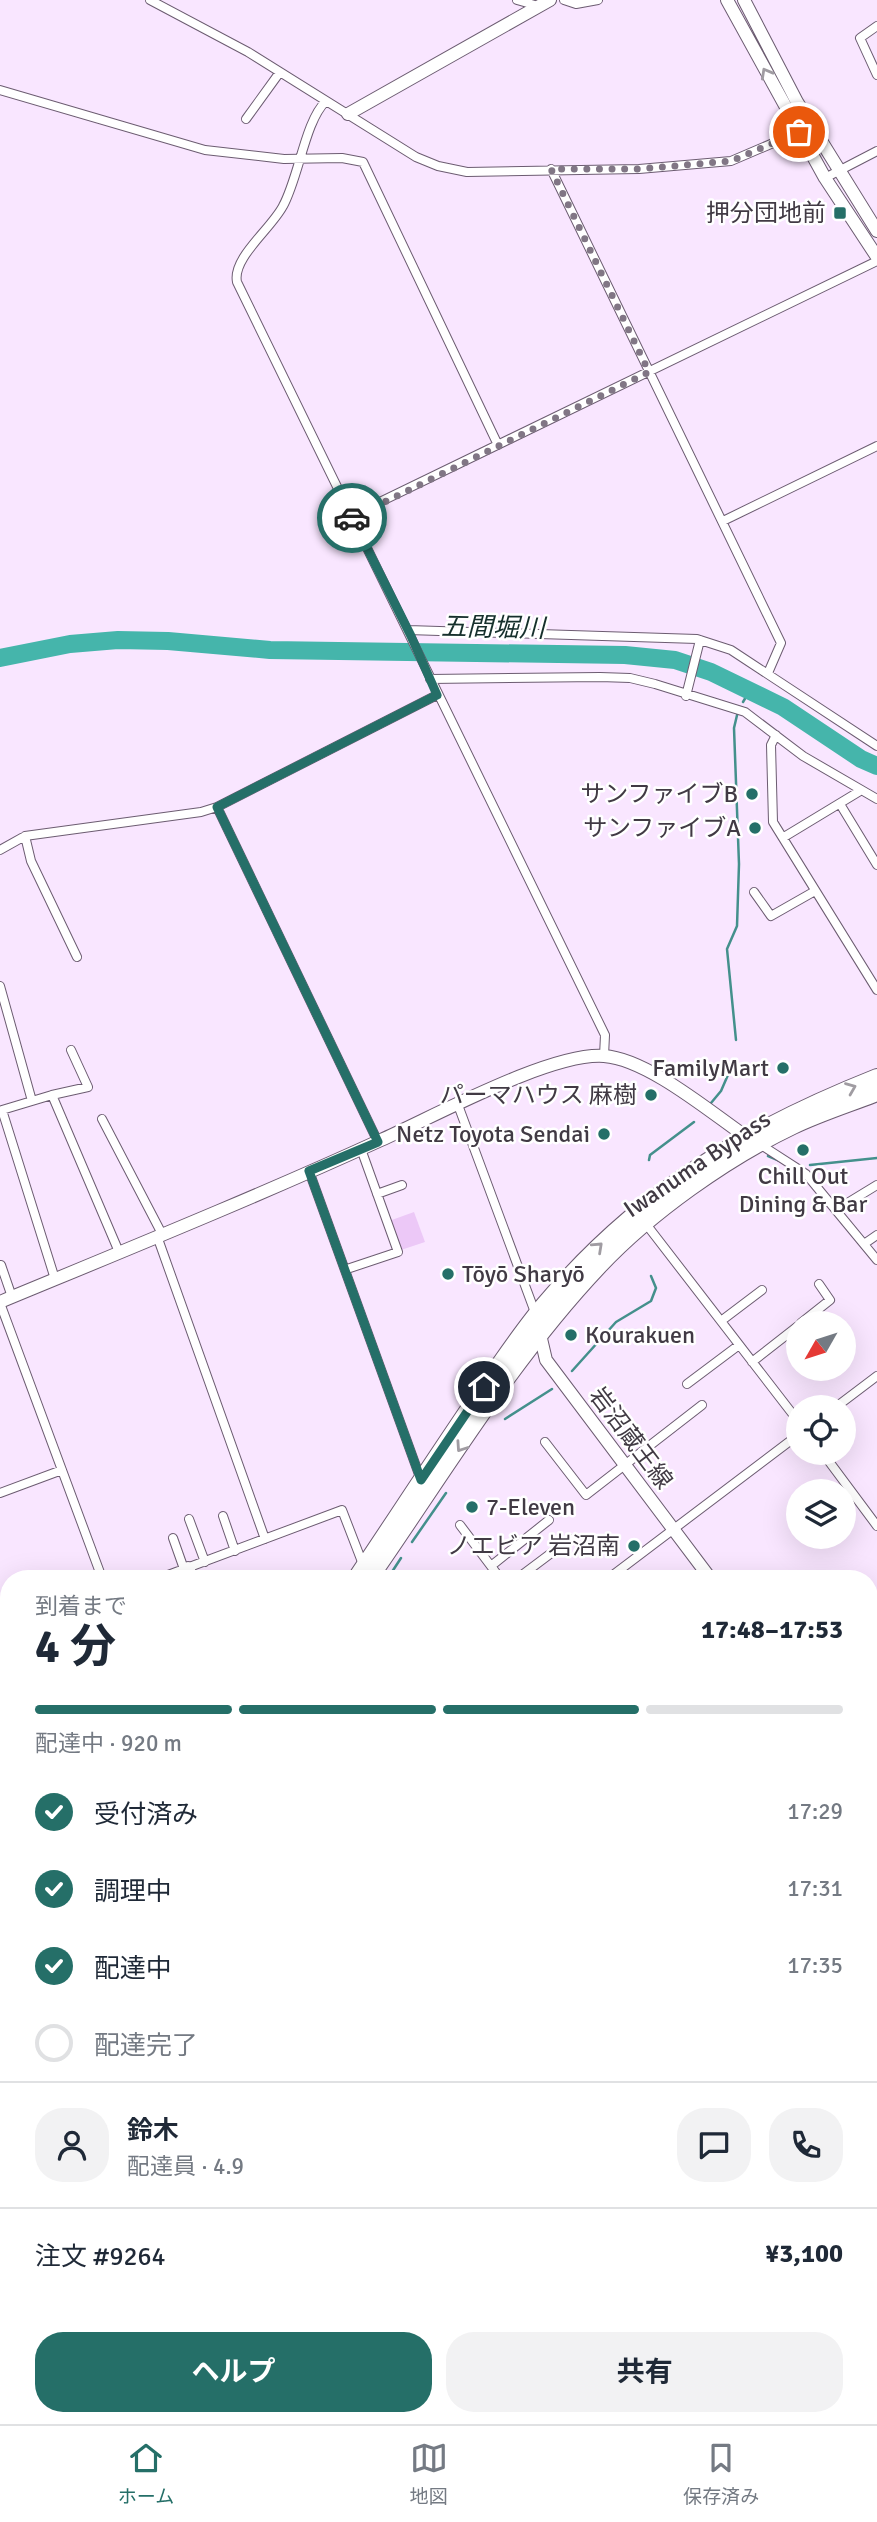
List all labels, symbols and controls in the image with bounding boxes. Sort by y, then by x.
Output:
one-way arrow [761,68,774,80]
pin [769,102,829,162]
icon: bag [780,113,818,151]
place label: 押分団地前 [706,198,826,228]
marker: 押分団地前 [832,205,848,221]
courier [317,483,387,553]
icon: car [333,499,371,537]
water label: 五間堀川 [441,611,548,645]
place label: サンファイブB [580,779,738,809]
marker: サンファイブB [744,786,760,802]
place label: サンファイブA [583,813,741,843]
marker: サンファイブA [747,820,763,836]
place label: FamilyMart [652,1053,769,1083]
marker: FamilyMart [775,1060,791,1076]
place label: パーマハウス 麻樹 [440,1080,637,1110]
one-way arrow [844,1082,856,1096]
marker: パーマハウス 麻樹 [643,1087,659,1103]
street label: Iwanuma Bypass [618,1104,776,1224]
place label: Netz Toyota Sendai [396,1119,590,1149]
marker: Netz Toyota Sendai [596,1126,612,1142]
marker: Chill Out Dining & Bar [795,1142,811,1158]
place label: Chill Out Dining & Bar [739,1161,867,1219]
one-way arrow [590,1243,603,1255]
place label: Tōyō Sharyō [462,1259,585,1289]
marker: Tōyō Sharyō [440,1266,456,1282]
north arrow [786,1311,856,1381]
map controls [786,1311,856,1549]
place label: Kourakuen [585,1320,695,1350]
marker: Kourakuen [563,1327,579,1343]
pin [454,1357,514,1417]
icon: home [465,1368,503,1406]
street label: 岩沼蔵王線 [583,1381,679,1495]
button: locate [786,1395,856,1465]
one-way arrow [456,1439,469,1452]
button: layers [786,1479,856,1549]
place label: 7-Eleven [486,1492,575,1522]
marker: 7-Eleven [464,1499,480,1515]
place label: ノエビア 岩沼南 [447,1531,620,1561]
marker: ノエビア 岩沼南 [626,1538,642,1554]
text: 到着まで [35,1592,127,1621]
text: 17:48–17:53 [701,1614,843,1646]
text: 4 分 [35,1619,116,1675]
text: 配達中 · 920 m [35,1729,182,1758]
icon: check [35,1793,73,1831]
text: 17:29 [787,1797,843,1826]
text: 受付済み [94,1799,198,1831]
icon: check [35,1870,73,1908]
text: 17:31 [787,1874,843,1903]
text: 調理中 [94,1876,172,1908]
icon: check [35,1947,73,1985]
text: 17:35 [787,1951,843,1980]
text: 配達中 [94,1953,172,1985]
text: 配達完了 [94,2030,198,2062]
button: person [35,2108,109,2182]
button: chat [677,2108,751,2182]
button: phone [769,2108,843,2182]
text: 鈴木 [127,2115,179,2147]
text: 配達員 · 4.9 [127,2152,244,2181]
text: ¥3,100 [765,2238,843,2270]
text: 注文 #9264 [35,2241,166,2273]
button: ヘルプ [35,2332,432,2412]
button: 共有 [446,2332,843,2412]
tab: ホーム [118,2439,174,2509]
tab: 地図 [410,2439,448,2509]
tab: 保存済み [683,2439,759,2509]

